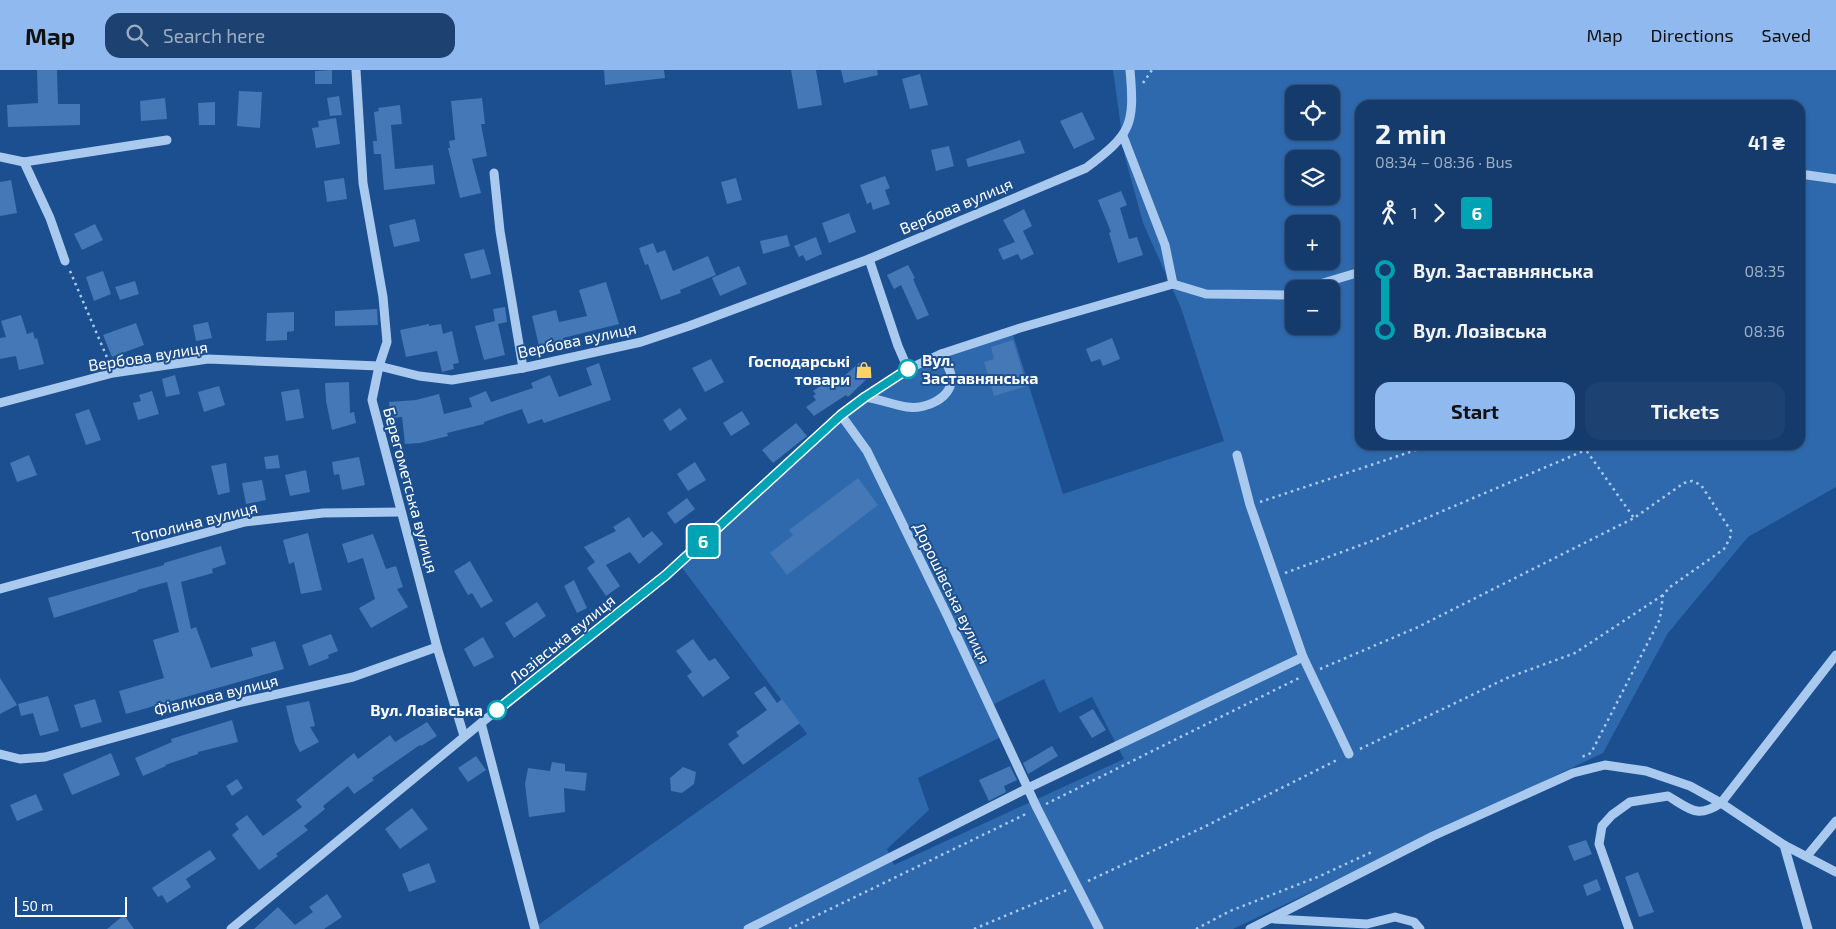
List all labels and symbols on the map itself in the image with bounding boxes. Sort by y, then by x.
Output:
street label: Вербова вулиця [896,173,1016,239]
street label: Вербова вулиця [516,318,638,362]
street label: Вербова вулиця [87,337,209,375]
place label: Вул. Заставнянська [922,350,1038,387]
place label: Господарські товари [748,351,850,388]
marker: Вул. Заставнянська [898,359,918,379]
shop icon: Господарські товари [854,360,874,380]
street label: Берегометська вулиця [379,405,443,575]
street label: Тополина вулиця [130,497,260,547]
street label: Дорошівська вулиця [909,519,995,667]
line badge: 6 [687,525,719,557]
street label: Лозівська вулиця [505,590,619,688]
street label: Фіалкова вулиця [152,670,280,720]
place label: Вул. Лозівська [370,700,483,719]
marker: Вул. Лозівська [487,700,507,720]
scale bar [15,894,128,917]

